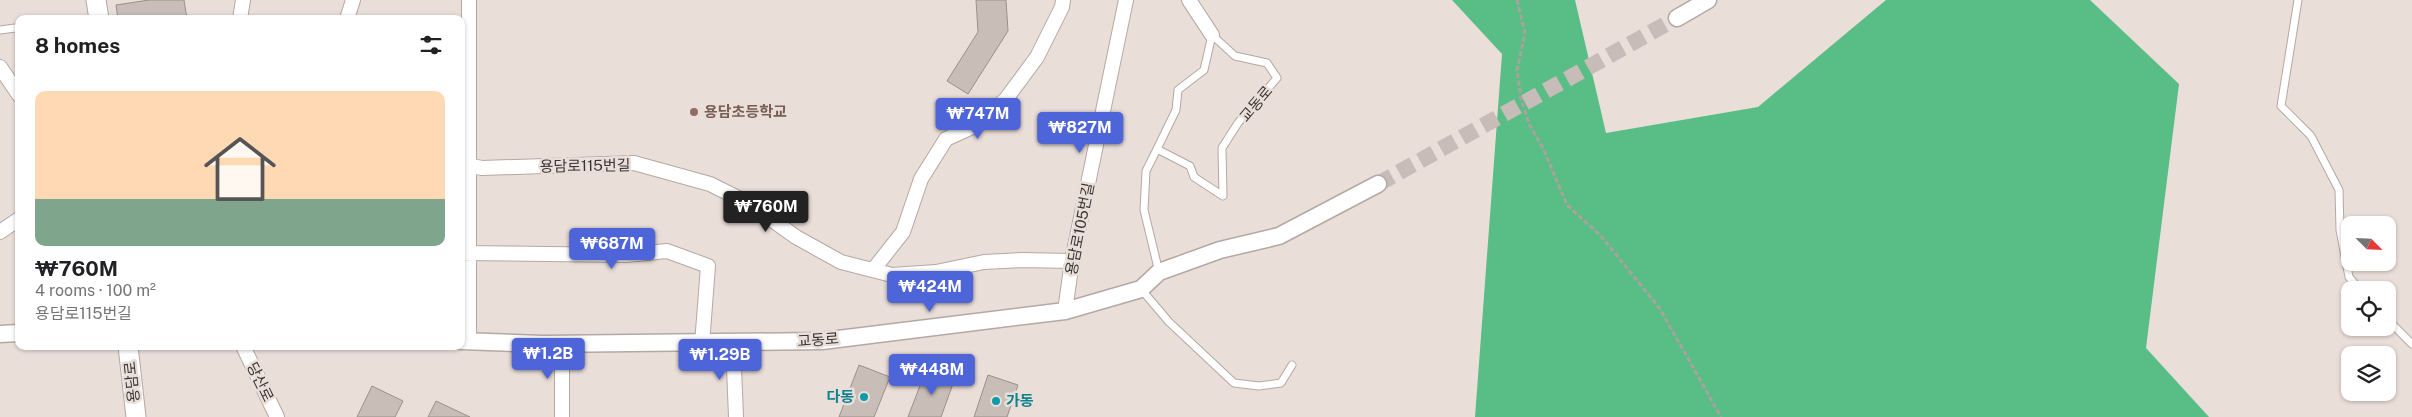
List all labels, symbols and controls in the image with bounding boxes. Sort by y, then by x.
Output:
icon: filters [417,31,445,59]
text: 8 homes [35,33,120,58]
street label: 교동로 [1236,82,1275,125]
pin: ₩747M [943,98,1013,140]
place label: 용담초등학교 [704,103,787,120]
text: ₩747M [947,104,1009,123]
marker: 용담초등학교 [688,106,700,118]
pin: ₩827M [1045,112,1115,154]
text: ₩827M [1048,118,1112,137]
icon: home [195,124,285,214]
street label: 용담로115번길 [539,156,631,175]
street label: 용담로105번길 [1062,181,1097,277]
pin: ₩760M [731,190,801,233]
text: ₩760M [734,197,798,216]
north arrow [2341,216,2396,271]
map controls [2341,216,2396,401]
pin: ₩687M [577,228,647,270]
text: ₩687M [580,234,644,253]
text: ₩760M [35,256,118,281]
pin: ₩424M [895,270,965,313]
text: ₩424M [898,277,962,296]
text: 4 rooms · 100 m² [35,281,156,300]
button: locate [2341,281,2396,336]
text: 용담로115번길 [35,304,132,323]
street label: 교동로 [797,330,839,349]
pin: ₩1.2B [513,338,583,380]
pin: ₩1.29B [679,338,761,381]
text: ₩1.2B [523,344,573,363]
text: ₩1.29B [689,345,751,364]
button: layers [2341,346,2396,401]
pin: ₩448M [897,354,967,396]
street label: 당산로 [244,359,277,404]
text: ₩448M [900,360,964,379]
street label: 용담로 [121,361,142,404]
place label: 다동 [826,388,854,405]
marker: 다동 [858,391,870,403]
place label: 가동 [1006,392,1034,409]
marker: 가동 [990,395,1002,407]

